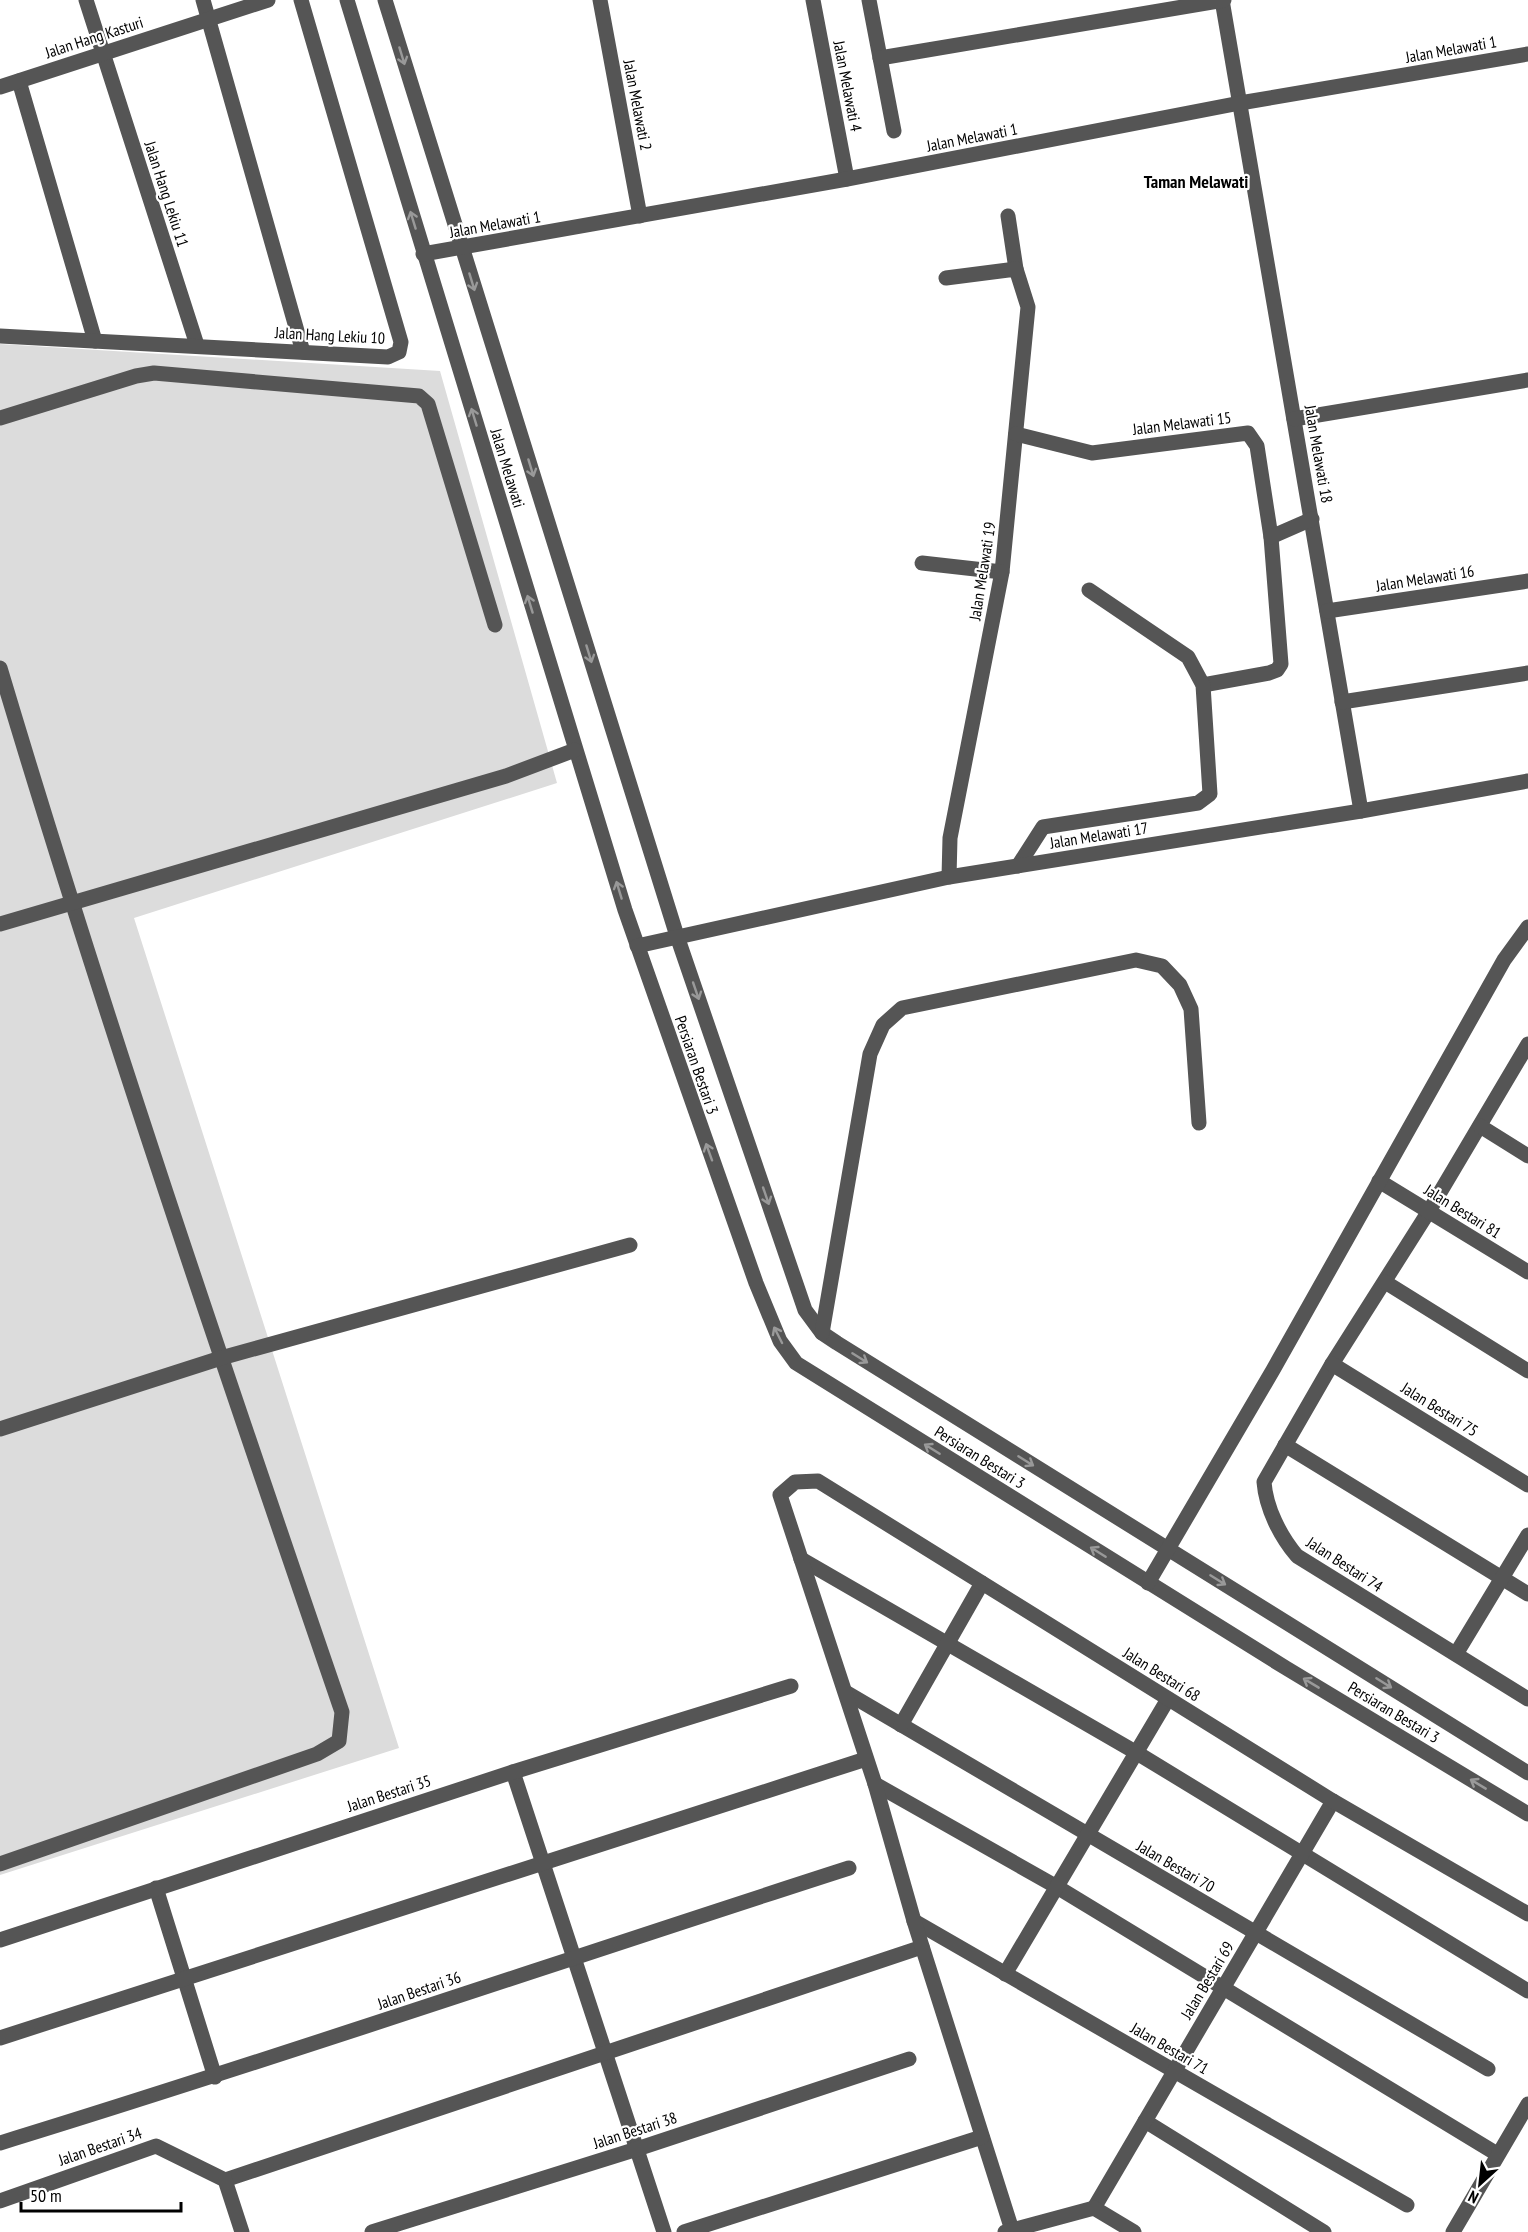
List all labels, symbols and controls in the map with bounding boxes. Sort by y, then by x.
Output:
street label: Jalan Hang Kasturi [42,12,145,63]
street label: Jalan Melawati 1 [1403,31,1498,67]
street label: Jalan Melawati 4 [829,38,867,133]
one-way arrow [397,46,408,65]
street label: Jalan Melawati 2 [619,57,657,152]
street label: Jalan Melawati 1 [924,118,1019,156]
street label: Jalan Hang Lekiu 11 [140,138,194,249]
district label: Taman Melawati [1144,170,1248,193]
street label: Jalan Melawati 1 [447,206,542,242]
one-way arrow [407,211,418,230]
one-way arrow [467,272,478,291]
street label: Jalan Hang Lekiu 10 [274,322,385,348]
street label: Jalan Melawati 18 [1300,402,1337,505]
street label: Jalan Melawati 15 [1131,407,1232,439]
one-way arrow [468,408,479,427]
street label: Jalan Melawati [486,425,529,510]
one-way arrow [526,458,537,477]
street label: Jalan Melawati 19 [964,520,1000,623]
street label: Jalan Melawati 16 [1373,560,1476,596]
one-way arrow [524,595,535,614]
one-way arrow [584,644,595,663]
street label: Jalan Melawati 17 [1047,817,1150,853]
one-way arrow [613,881,624,900]
one-way arrow [691,981,702,1000]
street label: Persiaran Bestari 3 [671,1013,723,1117]
one-way arrow [703,1144,714,1162]
street label: Jalan Bestari 81 [1420,1179,1505,1242]
one-way arrow [761,1186,772,1205]
one-way arrow [771,1326,783,1344]
one-way arrow [851,1352,868,1364]
street label: Jalan Bestari 75 [1397,1377,1482,1440]
street label: Persiaran Bestari 3 [931,1421,1029,1493]
one-way arrow [924,1442,941,1455]
one-way arrow [1017,1455,1034,1467]
street label: Jalan Bestari 74 [1302,1531,1387,1596]
one-way arrow [1090,1546,1107,1558]
one-way arrow [1209,1574,1226,1586]
street label: Jalan Bestari 68 [1119,1642,1204,1705]
one-way arrow [1303,1677,1320,1689]
street label: Persiaran Bestari 3 [1345,1677,1443,1747]
one-way arrow [1375,1677,1392,1689]
street label: Jalan Bestari 35 [344,1770,433,1816]
one-way arrow [1470,1778,1487,1790]
street label: Jalan Bestari 70 [1133,1835,1219,1896]
street label: Jalan Bestari 69 [1176,1938,1238,2023]
street label: Jalan Bestari 36 [374,1966,463,2014]
street label: Jalan Bestari 71 [1127,2017,1213,2078]
street label: Jalan Bestari 38 [590,2107,679,2153]
street label: Jalan Bestari 34 [55,2122,144,2170]
north arrow [1450,2154,1510,2214]
scale bar [21,2175,182,2213]
text: 50 m [30,2184,62,2207]
text: N [1465,2186,1482,2208]

